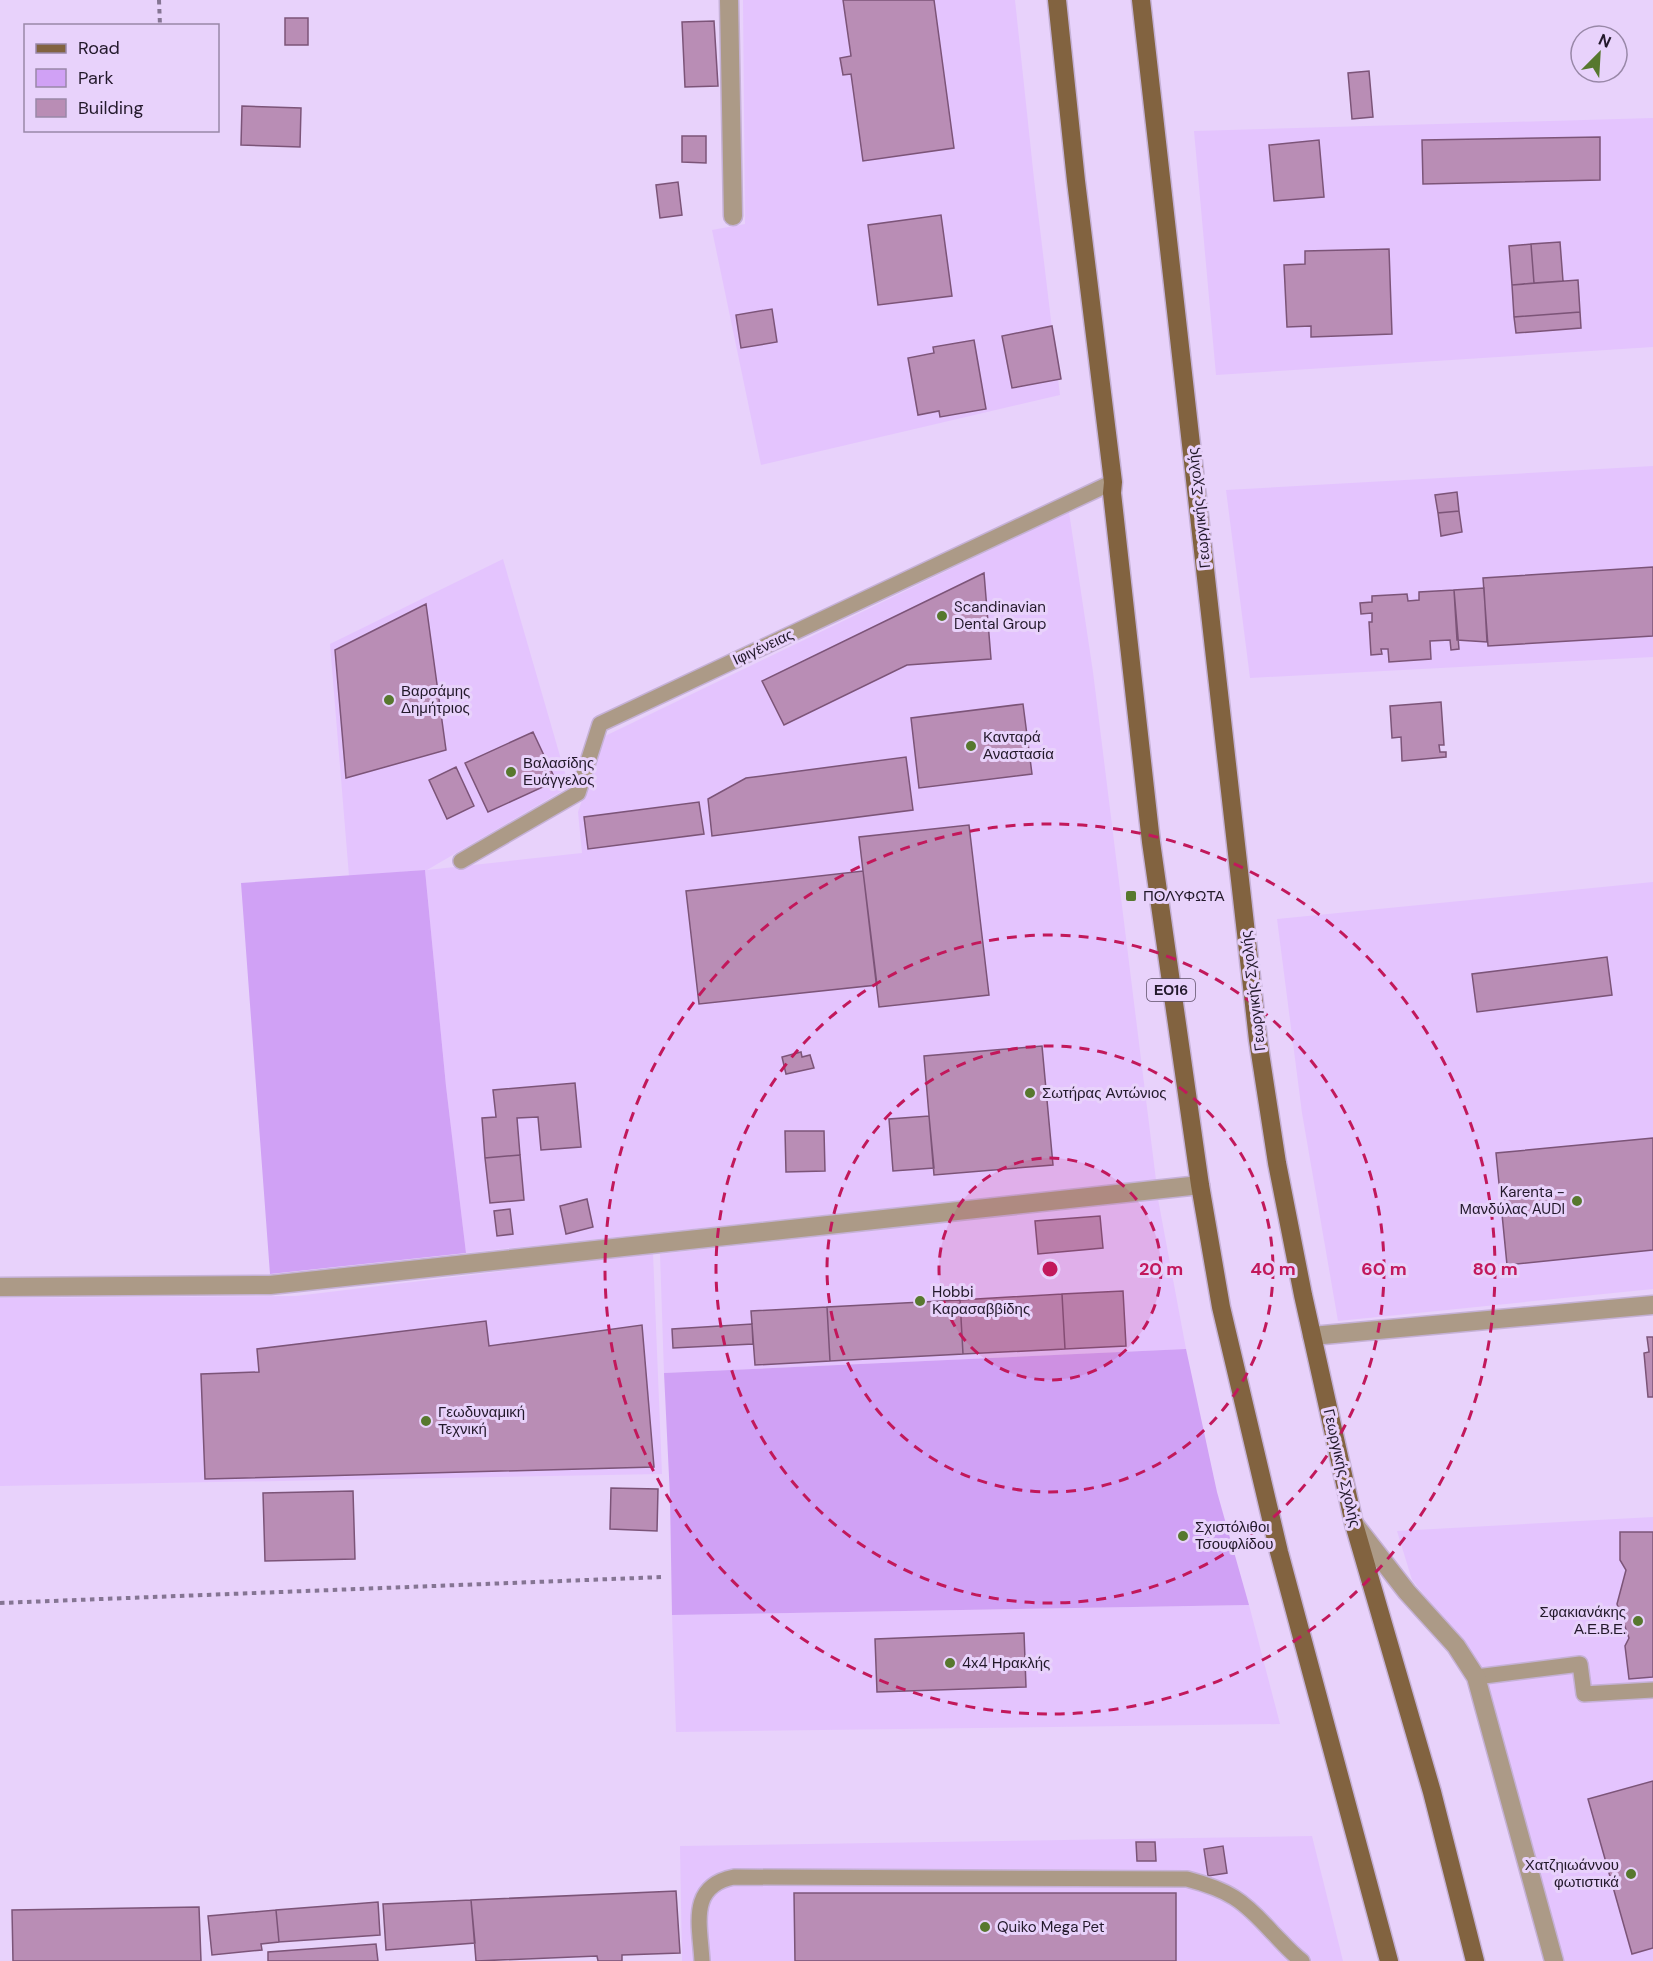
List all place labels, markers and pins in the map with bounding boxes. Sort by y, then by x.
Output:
place label: Scandinavian Dental Group [954,597,1046,634]
marker: Scandinavian Dental Group [935,609,949,623]
place label: Βαρσάμης Δημήτριος [401,681,470,718]
marker: Βαρσάμης Δημήτριος [382,693,396,707]
place label: Κανταρά Αναστασία [983,727,1054,764]
marker: Κανταρά Αναστασία [964,739,978,753]
place label: Βαλασίδης Ευάγγελος [523,753,594,790]
marker: Βαλασίδης Ευάγγελος [504,765,518,779]
place label: ΠΟΛΥΦΩΤΑ [1143,886,1225,906]
marker: ΠΟΛΥΦΩΤΑ [1124,889,1138,903]
place label: Σωτήρας Αντώνιος [1042,1083,1167,1103]
marker: Σωτήρας Αντώνιος [1023,1086,1037,1100]
place label: Karenta - Μανδύλας AUDI [1459,1182,1565,1219]
marker: Karenta - Μανδύλας AUDI [1570,1194,1584,1208]
centre of rings [1040,1259,1060,1279]
place label: Hobbi Καρασαββίδης [932,1282,1030,1319]
marker: Hobbi Καρασαββίδης [913,1294,927,1308]
place label: Γεωδυναμική Τεχνική [438,1402,525,1439]
marker: Γεωδυναμική Τεχνική [419,1414,433,1428]
place label: Σχιστόλιθοι Τσουφλίδου [1195,1517,1274,1554]
marker: Σχιστόλιθοι Τσουφλίδου [1176,1529,1190,1543]
place label: Σφακιανάκης Α.Ε.Β.Ε. [1540,1602,1626,1639]
marker: Σφακιανάκης Α.Ε.Β.Ε. [1631,1614,1645,1628]
place label: 4x4 Ηρακλής [962,1653,1050,1673]
marker: 4x4 Ηρακλής [943,1656,957,1670]
place label: Χατζηιωάννου φωτιστικά [1525,1855,1619,1892]
marker: Χατζηιωάννου φωτιστικά [1624,1867,1638,1881]
place label: Quiko Mega Pet [997,1917,1105,1937]
marker: Quiko Mega Pet [978,1920,992,1934]

